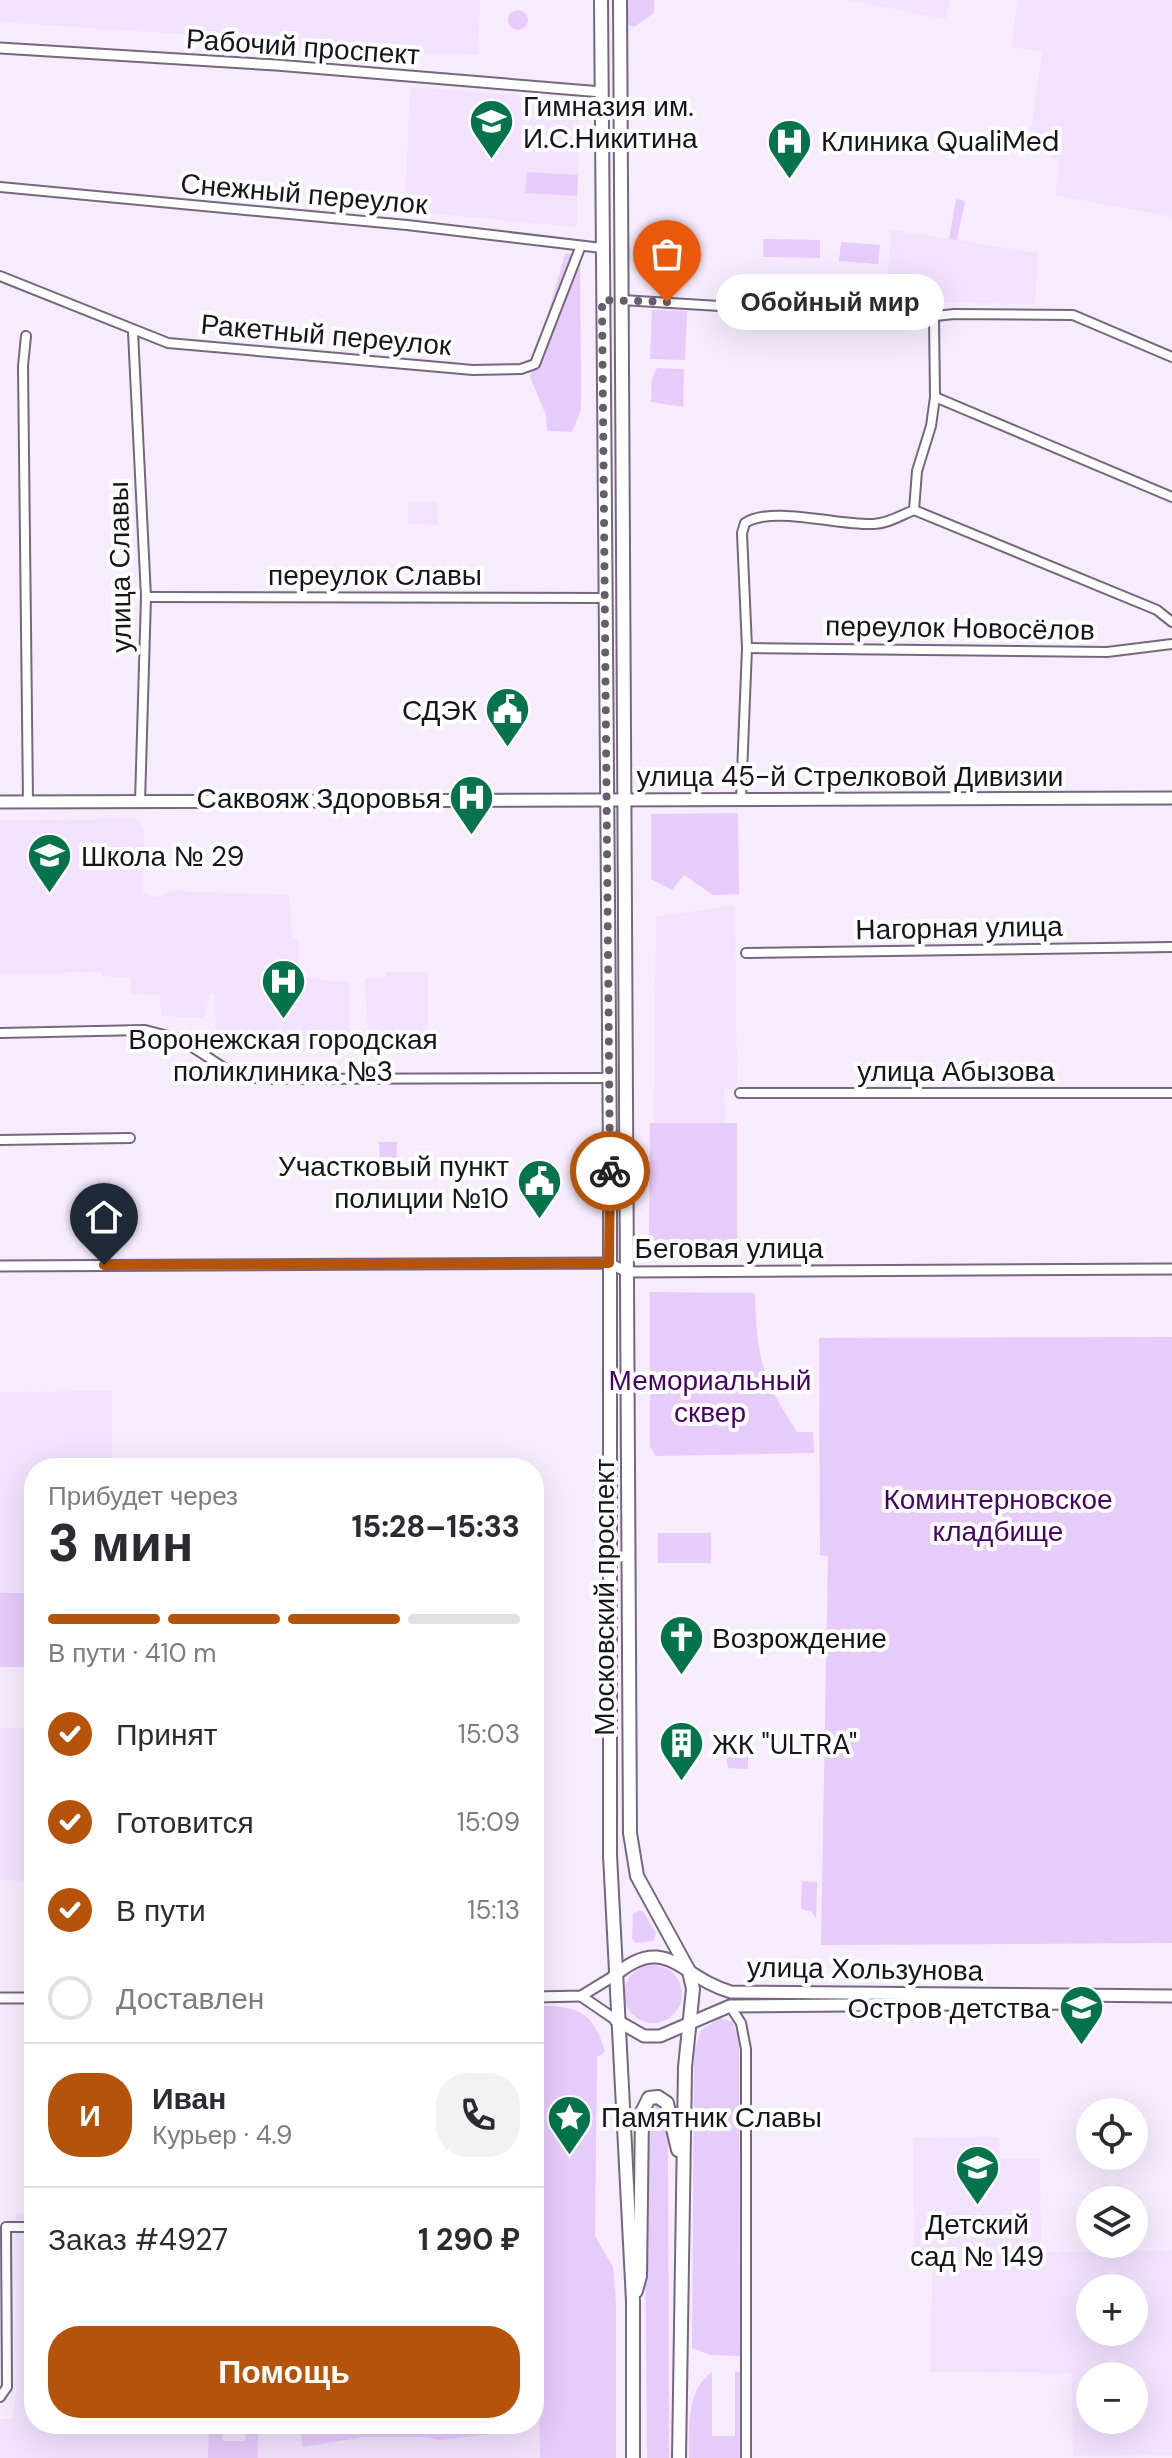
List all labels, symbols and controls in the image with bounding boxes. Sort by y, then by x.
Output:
street label: Рабочий проспект [185,20,421,74]
place label: Гимназия им. И.С.Никитина [523,88,698,157]
school or university icon: Гимназия им. И.С.Никитина [468,98,516,161]
hospital icon: Клиника QualiMed [766,117,814,180]
place label: Клиника QualiMed [821,123,1059,160]
street label: Снежный переулок [179,165,430,223]
pin [633,220,701,302]
icon: bag [645,232,689,276]
callout: Обойный мир [715,274,943,330]
text: Обойный мир [740,285,920,319]
street label: Ракетный переулок [199,306,454,364]
street label: улица Славы [100,481,140,653]
street label: переулок Славы [268,557,482,594]
street label: переулок Новосёлов [825,607,1095,649]
public building icon: СДЭК [484,686,532,749]
place label: СДЭК [402,692,478,729]
street label: улица 45-й Стрелковой Дивизии [637,758,1063,795]
hospital icon: Саквояж Здоровья [448,774,496,837]
place label: Саквояж Здоровья [197,780,441,817]
school or university icon: Школа № 29 [26,832,74,895]
place label: Школа № 29 [81,838,244,875]
street label: Нагорная улица [855,908,1063,948]
hospital icon: Воронежская городская поликлиника №3 [259,958,307,1021]
place label: Воронежская городская поликлиника №3 [128,1021,438,1090]
street label: улица Абызова [857,1053,1055,1090]
courier [570,1131,650,1211]
place label: Участковый пункт полиции №10 [278,1148,509,1217]
icon: bike [588,1149,632,1193]
public building icon: Участковый пункт полиции №10 [516,1158,564,1221]
pin [70,1183,138,1265]
icon: home [82,1195,126,1239]
street label: Беговая улица [635,1230,824,1267]
park label: Мемориальный сквер [609,1362,811,1431]
street label: Московский проспект [586,1458,623,1736]
text: Прибудет через [48,1479,238,1513]
park label: Коминтерновское кладбище [883,1481,1113,1550]
text: 15:28–15:33 [351,1507,520,1546]
text: 3 мин [48,1509,193,1577]
church icon: Возрождение [657,1614,705,1677]
place label: Возрождение [712,1620,887,1657]
text: В пути · 410 m [48,1636,217,1670]
icon: check [48,1712,92,1756]
text: Принят [116,1715,218,1754]
text: 15:03 [458,1717,520,1751]
building icon: ЖК "ULTRA" [657,1720,705,1783]
place label: ЖК "ULTRA" [712,1726,857,1763]
icon: check [48,1800,92,1844]
text: Готовится [116,1803,254,1842]
text: 15:09 [457,1805,520,1839]
icon: check [48,1888,92,1932]
text: В пути [116,1891,206,1930]
text: 15:13 [467,1893,520,1927]
street label: улица Хользунова [747,1948,984,1990]
text: Доставлен [116,1979,264,2018]
school or university icon: Остров детства [1057,1984,1105,2047]
place label: Остров детства [847,1990,1050,2027]
button: phone [436,2073,520,2157]
text: Иван [152,2079,226,2118]
place icon: Памятник Славы [546,2093,594,2156]
text: И [79,2096,101,2135]
map controls [1076,2098,1148,2434]
button: locate [1076,2098,1148,2170]
place label: Памятник Славы [601,2099,822,2136]
text: Курьер · 4.9 [152,2118,292,2152]
school or university icon: Детский сад № 149 [953,2143,1001,2206]
button: layers [1076,2186,1148,2258]
place label: Детский сад № 149 [910,2206,1044,2275]
text: Заказ #4927 [48,2220,228,2259]
text: 1 290 ₽ [418,2220,520,2259]
button: + [1076,2274,1148,2346]
button: Помощь [48,2326,520,2418]
button: − [1076,2362,1148,2434]

